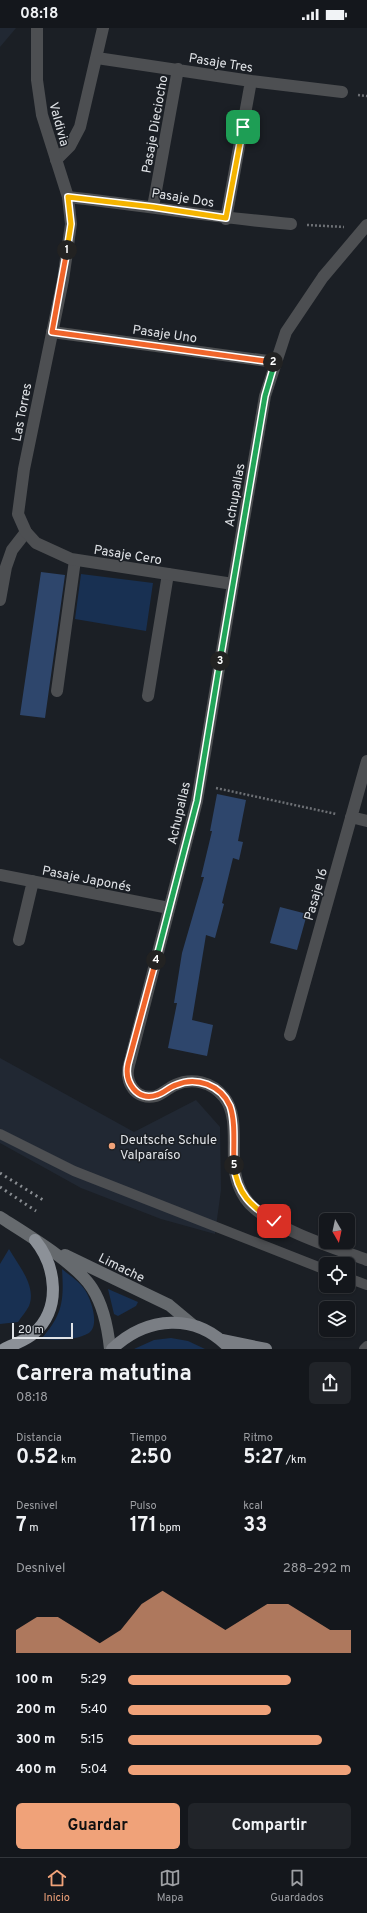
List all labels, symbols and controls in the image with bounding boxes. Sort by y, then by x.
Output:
text: 08:18 [20,5,58,24]
street label: Pasaje Tres [187,51,254,77]
street label: Pasaje Dieciocho [139,74,172,175]
street label: Valdivia [44,101,72,148]
pin [226,110,260,144]
icon: arrive [232,116,254,138]
street label: Pasaje Dos [150,186,215,212]
pin: 1 [57,240,77,260]
text: 1 [65,243,69,257]
street label: Pasaje Uno [131,323,198,347]
pin: 2 [263,352,283,372]
text: 2 [270,355,276,369]
street label: Las Torres [9,382,36,443]
street label: Achupallas [223,462,249,528]
street label: Pasaje Cero [92,543,163,569]
pin: 3 [210,651,230,671]
text: 3 [217,654,223,668]
street label: Achupallas [165,780,195,846]
street label: Pasaje Japonés [41,863,133,896]
street label: Pasaje 16 [302,866,332,923]
pin: 4 [146,950,166,970]
text: 4 [152,953,160,967]
place label: Deutsche Schule Valparaíso [120,1133,217,1164]
marker: Deutsche Schule Valparaíso [107,1141,117,1151]
pin: 5 [224,1155,244,1175]
text: 5 [231,1158,237,1172]
pin [257,1204,291,1238]
icon: check [263,1210,285,1232]
north arrow [319,1213,355,1249]
map controls [319,1213,355,1337]
street label: Limache [95,1251,147,1287]
button: locate [319,1257,355,1293]
button: layers [319,1301,355,1337]
scale bar [12,1321,73,1340]
text: 20 m [18,1323,44,1337]
text: Carrera matutina [16,1361,192,1388]
button: share [309,1362,351,1404]
text: 08:18 [16,1390,48,1406]
text: Distancia [16,1431,62,1445]
text: Tiempo [130,1431,167,1445]
text: Ritmo [243,1431,273,1445]
text: 0.52 [16,1445,58,1471]
text: 2:50 [130,1445,172,1471]
text: 5:27 [243,1445,283,1471]
text: km [58,1453,76,1467]
text: /km [283,1453,306,1467]
text: Desnivel [16,1499,58,1513]
text: Pulso [130,1499,157,1513]
text: kcal [243,1499,263,1513]
text: 7 [16,1513,27,1539]
text: 171 [130,1513,157,1539]
text: 33 [243,1513,267,1539]
text: m [27,1521,39,1535]
text: bpm [157,1521,181,1535]
text: Desnivel [16,1561,65,1577]
text: 288–292 m [283,1561,351,1577]
text: 100 m [16,1672,53,1688]
text: 5:29 [80,1672,107,1688]
text: 200 m [16,1702,56,1718]
text: 5:40 [80,1702,107,1718]
text: 300 m [16,1732,55,1748]
text: 5:15 [80,1732,104,1748]
text: 400 m [16,1762,56,1778]
text: 5:04 [80,1762,107,1778]
button: Guardar [16,1803,180,1849]
button: Compartir [188,1803,351,1849]
tab: Inicio [43,1867,70,1905]
tab: Mapa [157,1867,183,1905]
tab: Guardados [270,1867,324,1905]

